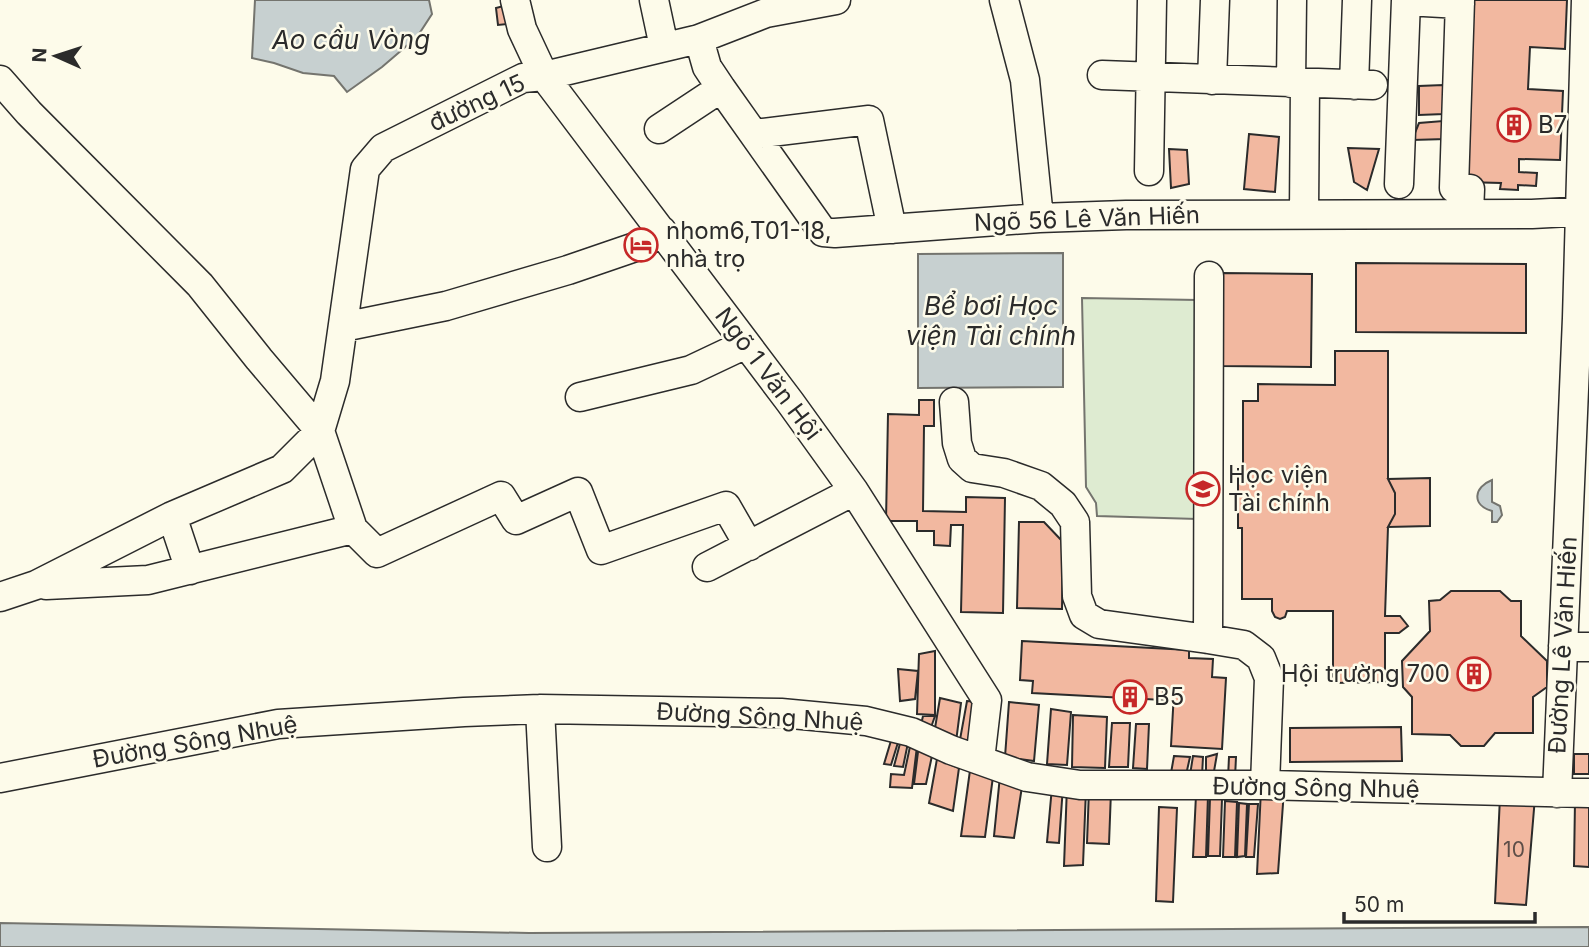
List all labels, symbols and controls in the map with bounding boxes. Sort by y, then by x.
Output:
north arrow [21,21,91,91]
water label: Ao cầu Vòng [271,24,430,55]
text: N [28,47,51,63]
street label: đường 15 [424,68,530,137]
building icon: B7 [1495,106,1533,144]
place label: B7 [1538,110,1567,139]
street label: Ngõ 56 Lê Văn Hiến [974,200,1200,237]
place label: nhom6,T01-18, nhà trọ [666,216,832,273]
hotel icon: nhom6,T01-18, nhà trọ [622,226,660,264]
water label: Bể bơi Học viện Tài chính [906,290,1076,351]
street label: Ngõ 1 Văn Hội [709,302,828,446]
place label: Học viện Tài chính [1228,460,1330,517]
school or university icon: Học viện Tài chính [1184,470,1222,508]
street label: Đường Lê Văn Hiến [1542,536,1583,754]
building icon: Hội trường 700 [1455,655,1493,693]
place label: Hội trường 700 [1281,659,1450,688]
building icon: B5 [1111,678,1149,716]
place label: B5 [1154,682,1184,711]
street label: Đường Sông Nhuệ [656,697,864,736]
street label: Đường Sông Nhuệ [90,709,299,774]
street label: Đường Sông Nhuệ [1212,771,1420,804]
house number: 10 [1503,837,1525,862]
scale bar [1344,880,1535,924]
text: 50 m [1354,892,1404,917]

